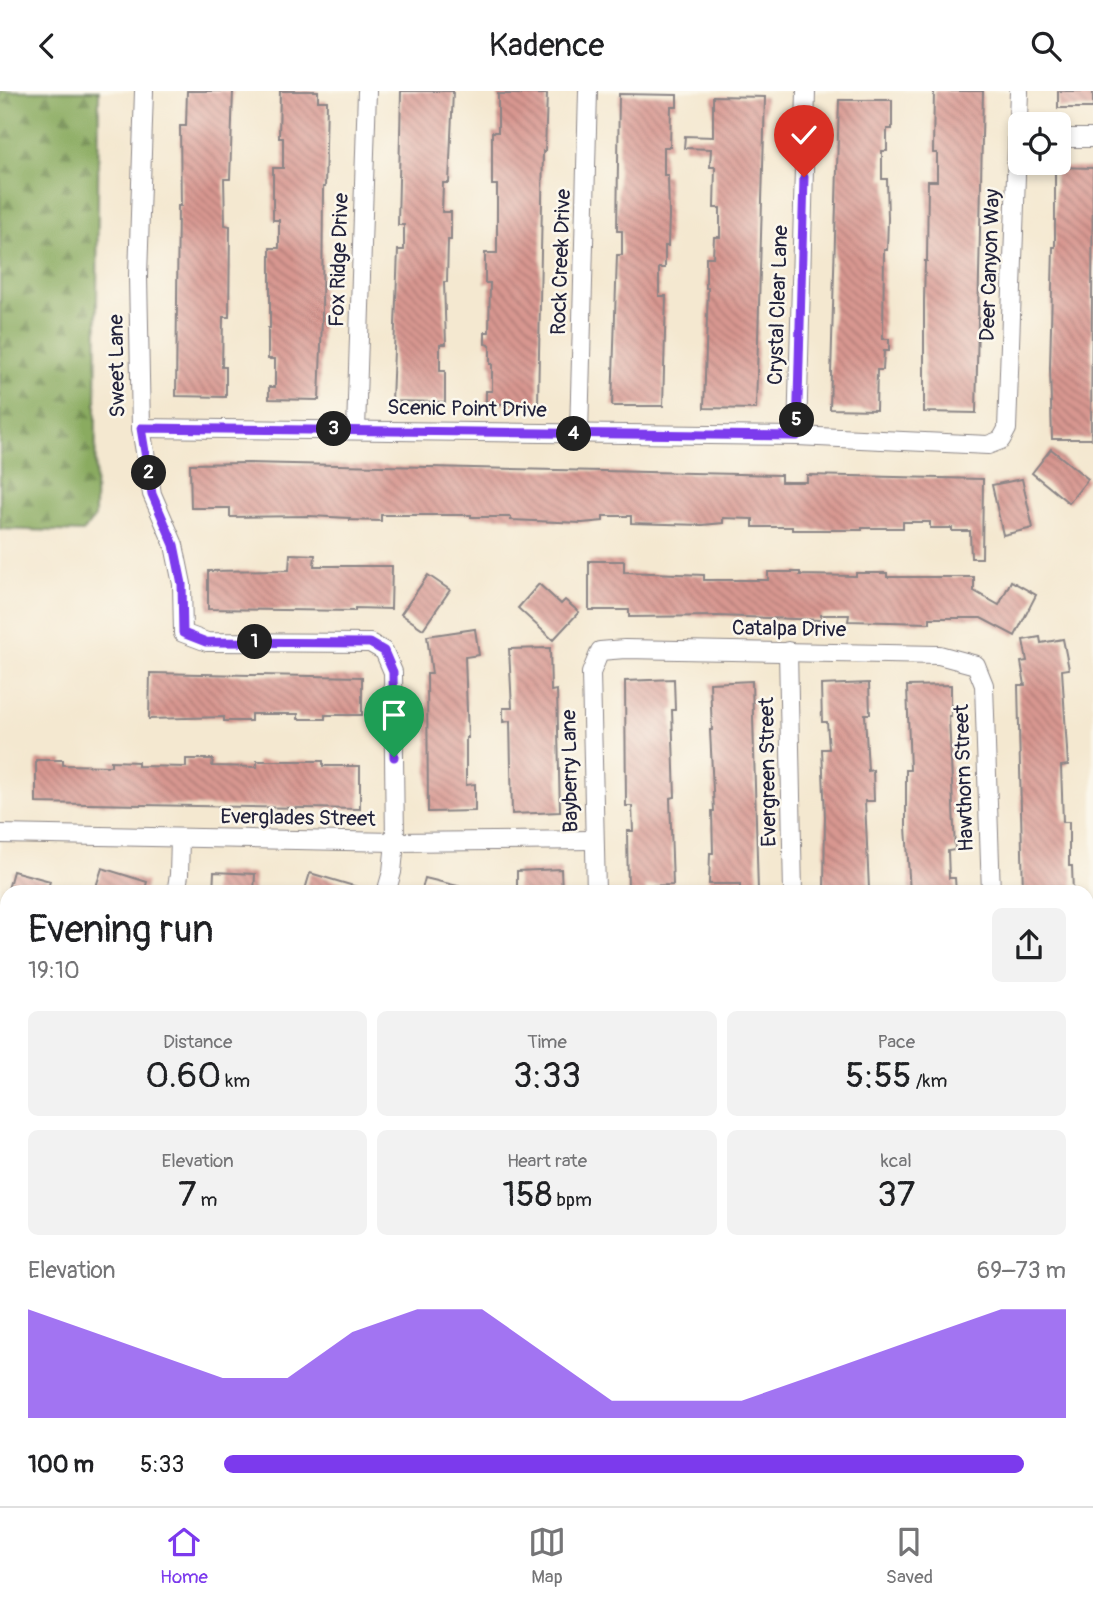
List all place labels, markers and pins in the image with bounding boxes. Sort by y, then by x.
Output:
pin [774,105,834,177]
pin: 5 [780,403,814,437]
pin: 3 [316,411,352,447]
pin: 4 [556,417,592,451]
pin: 2 [132,455,166,491]
pin: 1 [238,625,272,659]
pin [364,685,424,757]

